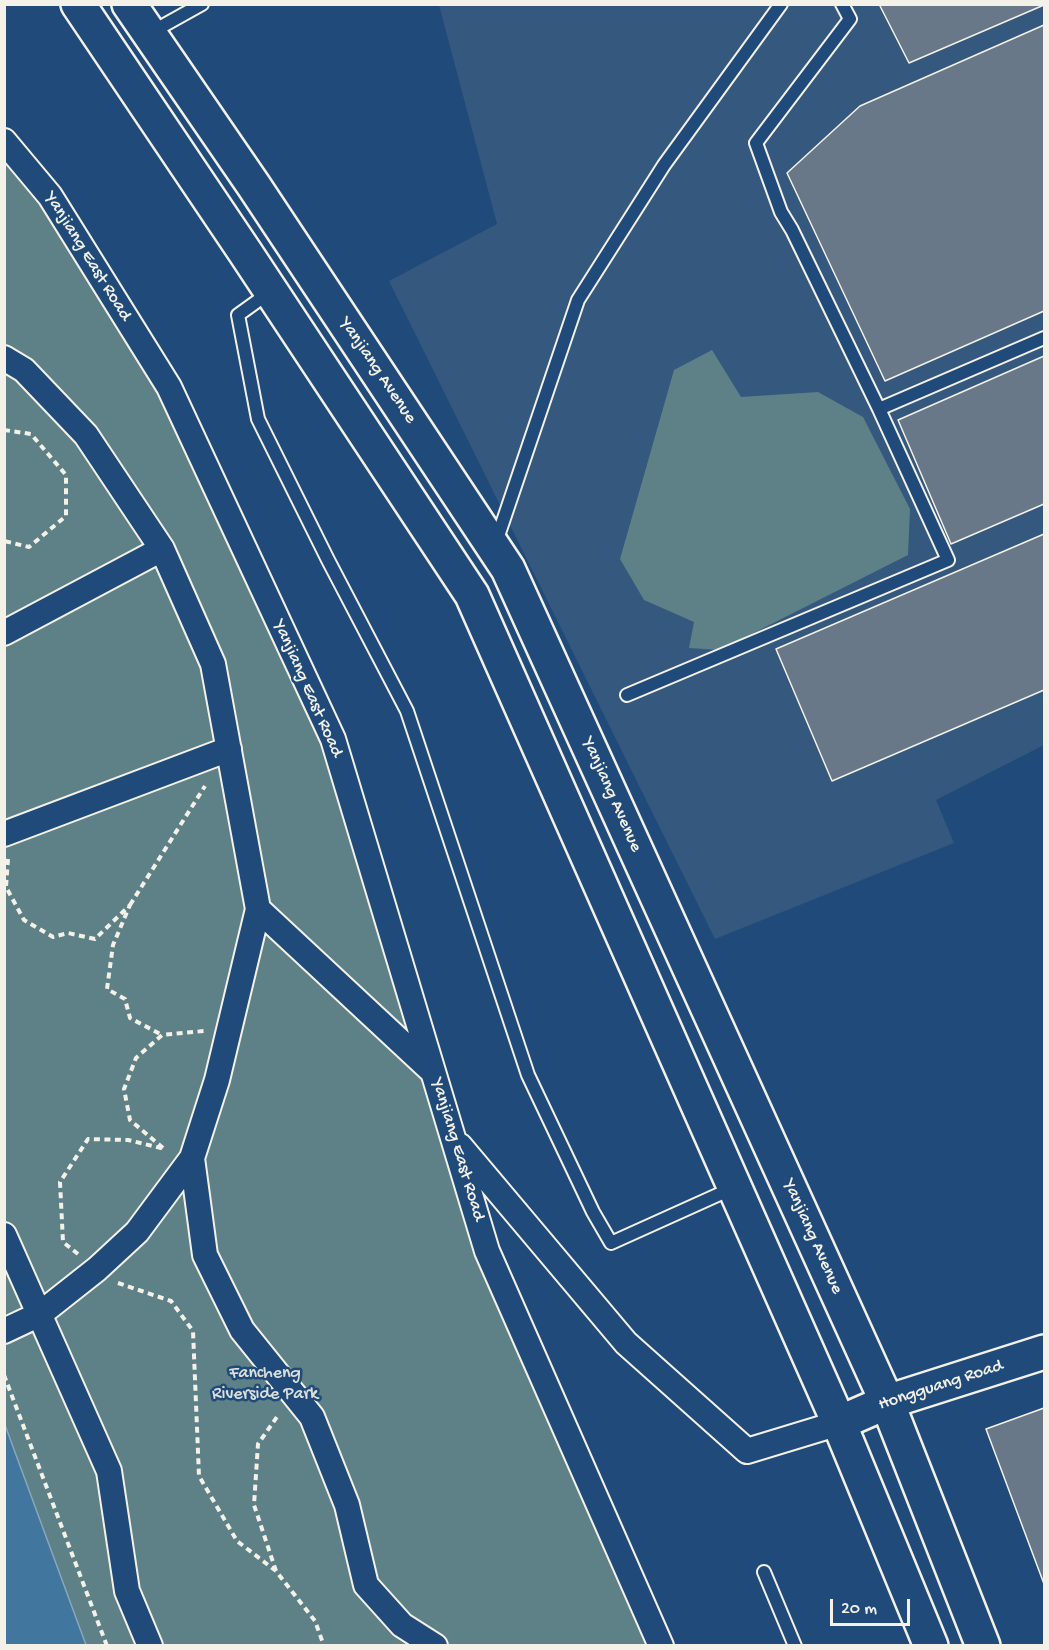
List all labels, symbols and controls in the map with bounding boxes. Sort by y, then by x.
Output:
street label: Yanjiang East Road [39,189,135,325]
street label: Yanjiang Avenue [334,314,420,428]
street label: Yanjiang East Road [267,617,347,761]
street label: Yanjiang Avenue [576,734,646,856]
street label: Yanjiang East Road [425,1076,489,1224]
street label: Yanjiang Avenue [777,1176,847,1298]
street label: Hongguang Road [876,1356,1006,1416]
park label: Fancheng Riverside Park [212,1363,318,1406]
scale bar [833,1587,912,1625]
text: 20 m [841,1599,877,1620]

